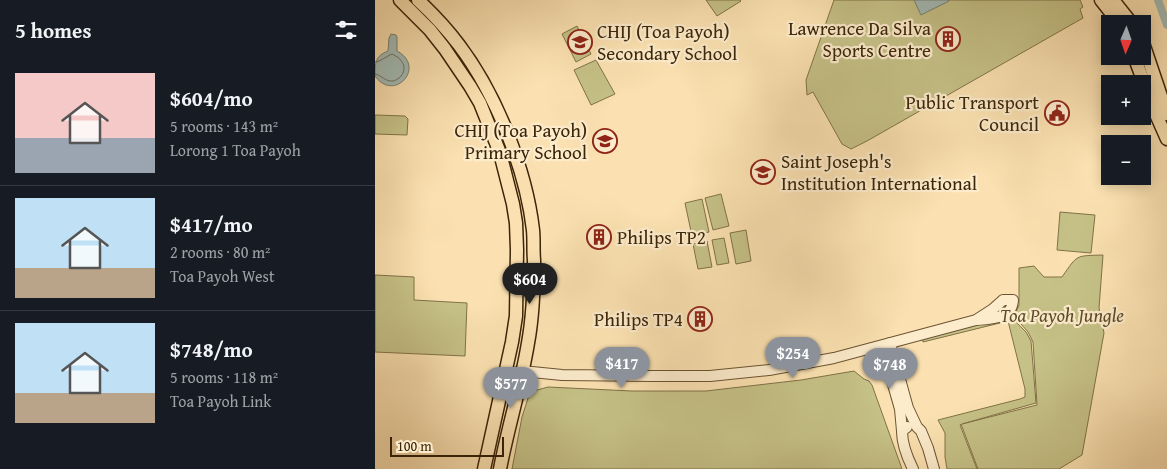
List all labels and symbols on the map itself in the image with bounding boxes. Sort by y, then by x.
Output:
place label: Lawrence Da Silva Sports Centre [788,14,931,64]
north arrow [1101,15,1151,65]
place label: CHIJ (Toa Payoh) Secondary School [597,17,737,67]
building icon: Lawrence Da Silva Sports Centre [935,26,961,52]
school or university icon: CHIJ (Toa Payoh) Secondary School [567,29,593,55]
place label: Public Transport Council [905,88,1039,138]
public building icon: Public Transport Council [1044,100,1070,126]
place label: CHIJ (Toa Payoh) Primary School [454,116,587,166]
school or university icon: CHIJ (Toa Payoh) Primary School [592,128,618,154]
place label: Saint Joseph's Institution International [781,147,977,197]
school or university icon: Saint Joseph's Institution International [750,159,776,185]
place label: Philips TP2 [617,223,706,251]
building icon: Philips TP2 [586,224,612,250]
pin: $604 [500,262,560,305]
park label: Toa Payoh Jungle [1000,301,1124,329]
place label: Philips TP4 [594,305,683,333]
building icon: Philips TP4 [687,306,713,332]
pin: $254 [763,336,823,379]
pin: $417 [592,346,652,389]
pin: $748 [860,348,920,390]
pin: $577 [481,366,541,409]
scale bar [390,434,504,457]

